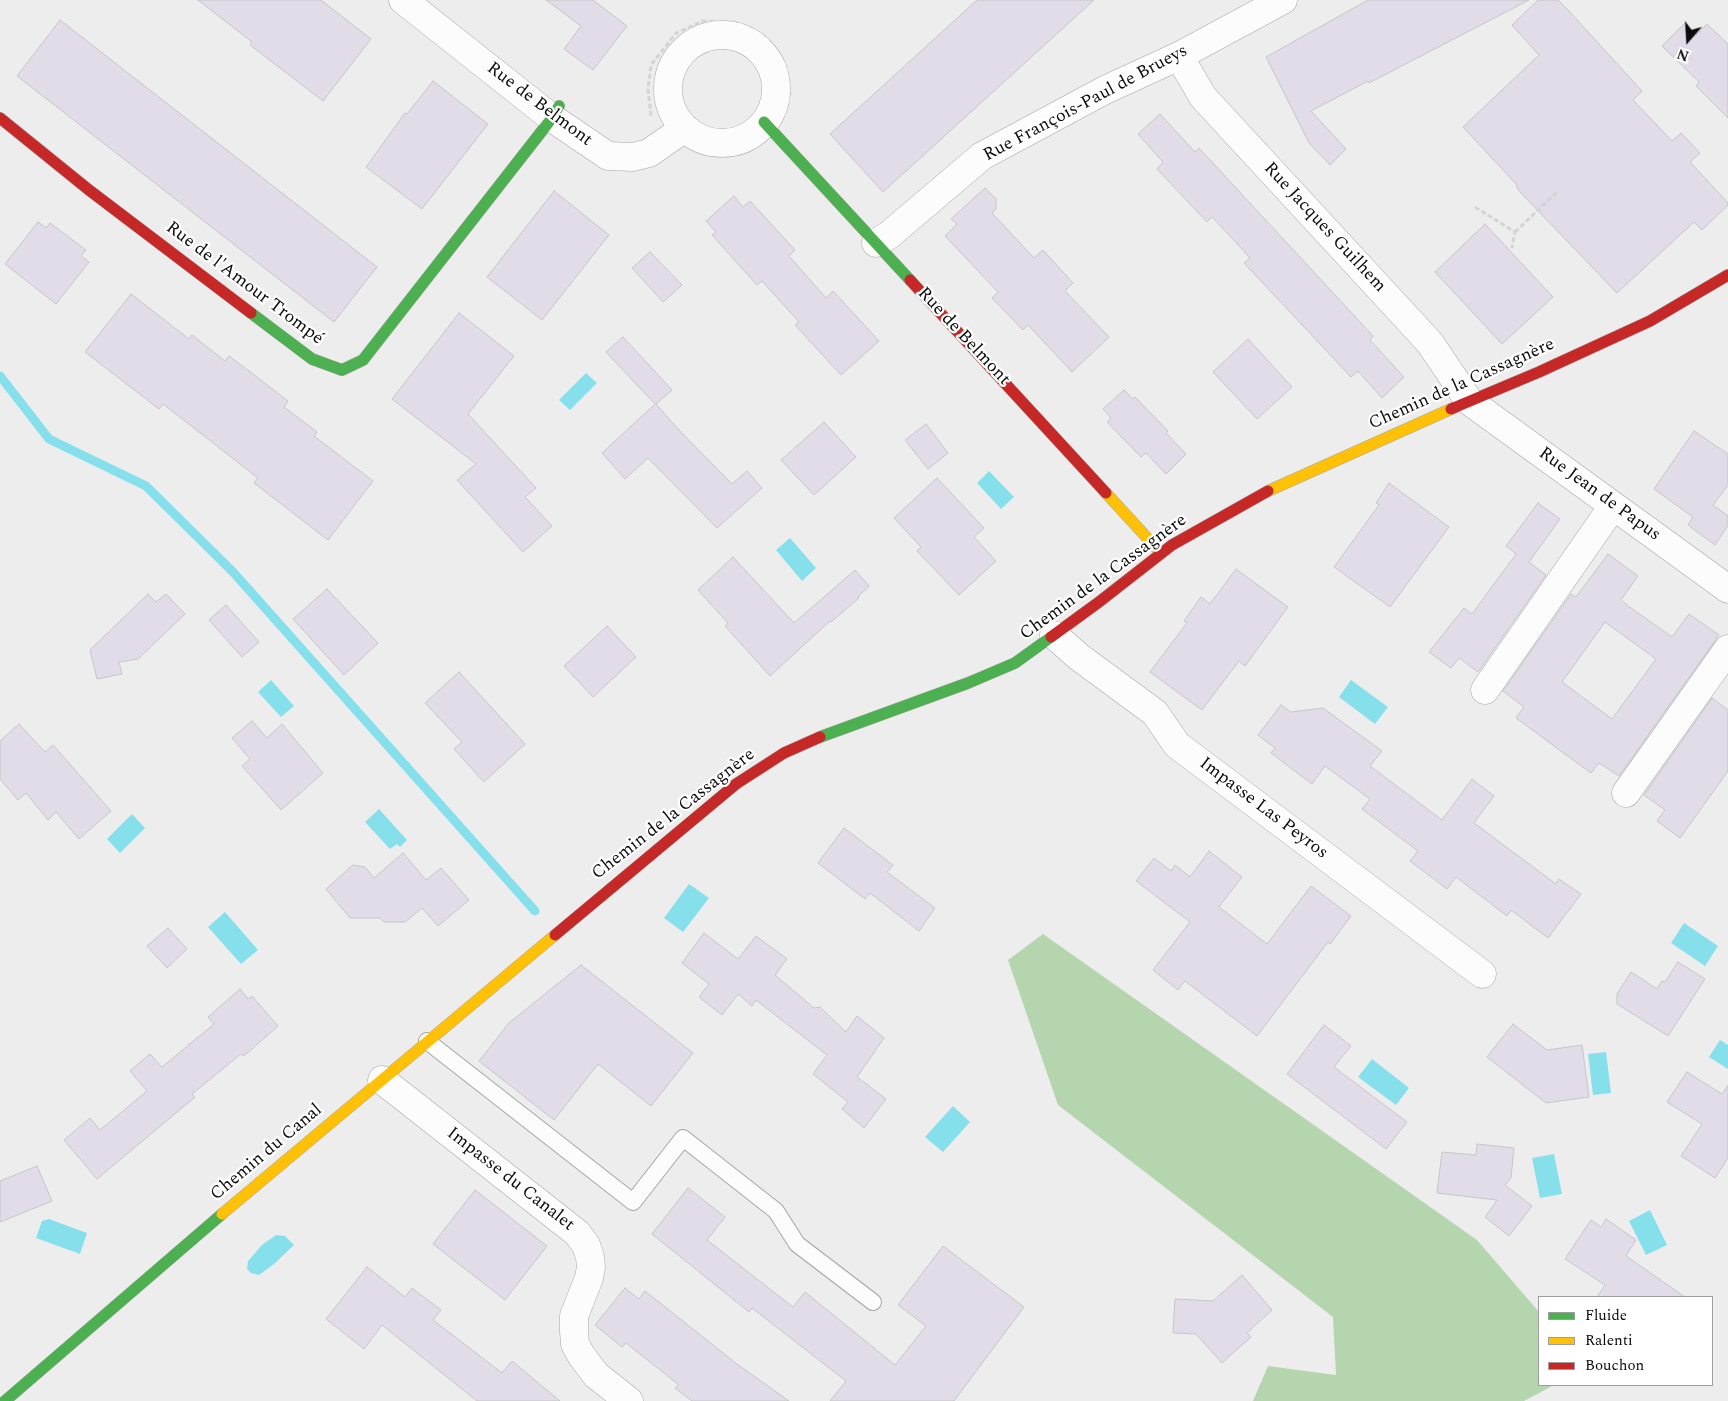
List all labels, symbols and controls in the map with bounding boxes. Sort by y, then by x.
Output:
north arrow [1663,15,1713,65]
street label: Rue François-Paul de Brueys [980,41,1192,167]
text: N [1674,43,1692,66]
street label: Rue de Belmont [482,58,596,152]
street label: Rue Jacques Guilhem [1258,159,1390,297]
street label: Rue de l'Amour Trompé [161,218,327,350]
street label: Rue de Belmont [912,283,1014,391]
street label: Chemin de la Cassagnère [1366,334,1558,436]
street label: Rue Jean de Papus [1534,443,1664,547]
street label: Chemin de la Cassagnère [1016,510,1192,646]
street label: Chemin de la Cassagnère [588,745,760,885]
street label: Impasse Las Peyros [1194,754,1332,864]
street label: Chemin du Canal [207,1100,327,1206]
street label: Impasse du Canalet [442,1123,578,1237]
legend [1538,1296,1713,1386]
text: Fluide [1585,1304,1627,1327]
text: Ralenti [1585,1329,1633,1352]
text: Bouchon [1585,1354,1644,1377]

